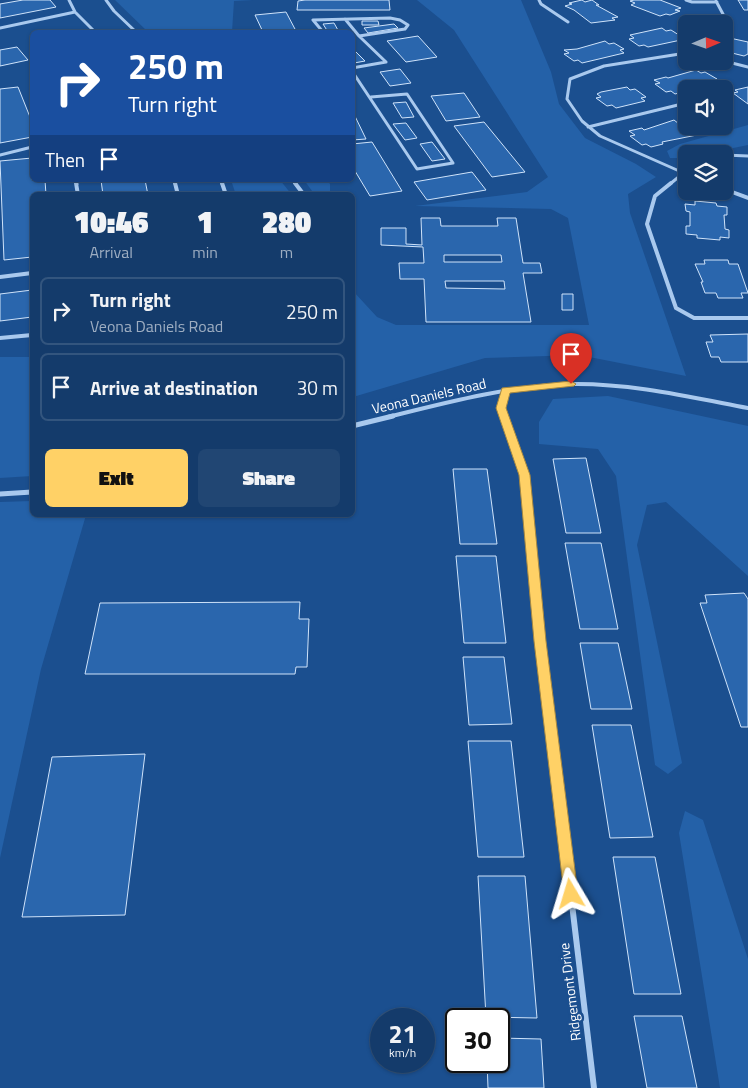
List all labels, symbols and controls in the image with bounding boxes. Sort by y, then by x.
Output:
north arrow [678,15,732,70]
map controls [678,15,733,200]
text: 250 m [128,39,224,93]
icon: right [45,50,110,115]
button: sound [678,80,733,135]
text: Turn right [128,87,217,121]
text: Then [45,145,85,174]
icon: arrive [95,145,123,173]
button: layers [678,145,733,200]
text: 10:46 [74,199,148,245]
text: 1 [197,199,213,245]
text: 280 [262,199,311,245]
text: Arrival [89,240,133,264]
text: min [192,240,218,264]
text: m [280,240,293,264]
text: Turn right [90,285,171,314]
icon: right [47,297,75,325]
text: 250 m [286,297,338,326]
text: Veona Daniels Road [90,314,223,338]
pin [550,333,592,384]
icon: arrive [557,340,585,368]
street label: Veona Daniels Road [370,372,488,419]
icon: arrive [47,373,75,401]
text: Arrive at destination [90,373,258,402]
text: 30 m [297,373,338,402]
button: Exit [45,449,188,507]
button: Share [198,449,340,507]
position arrow [544,867,596,919]
street label: Ridgemont Drive [553,942,586,1042]
speed limit sign: 30 [445,1008,510,1073]
text: 21 [388,1015,417,1053]
text: km/h [389,1043,416,1062]

